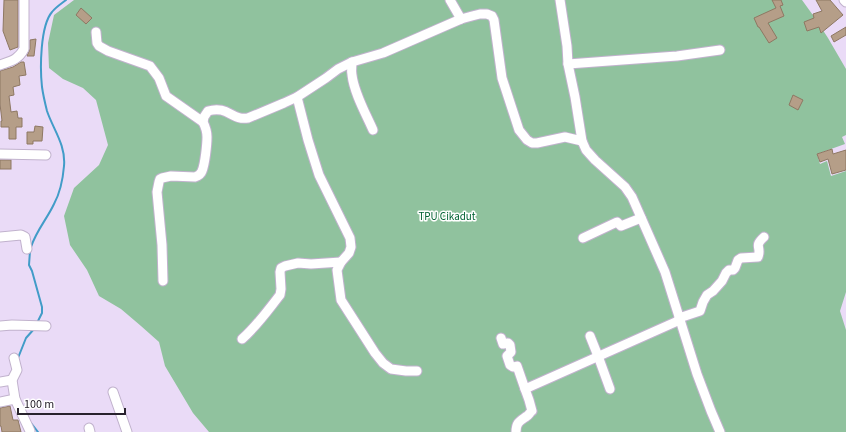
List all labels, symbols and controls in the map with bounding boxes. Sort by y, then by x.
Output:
park label: TPU Cikadut [418,209,476,224]
scale bar [18,390,125,416]
text: 100 m [24,396,54,413]

